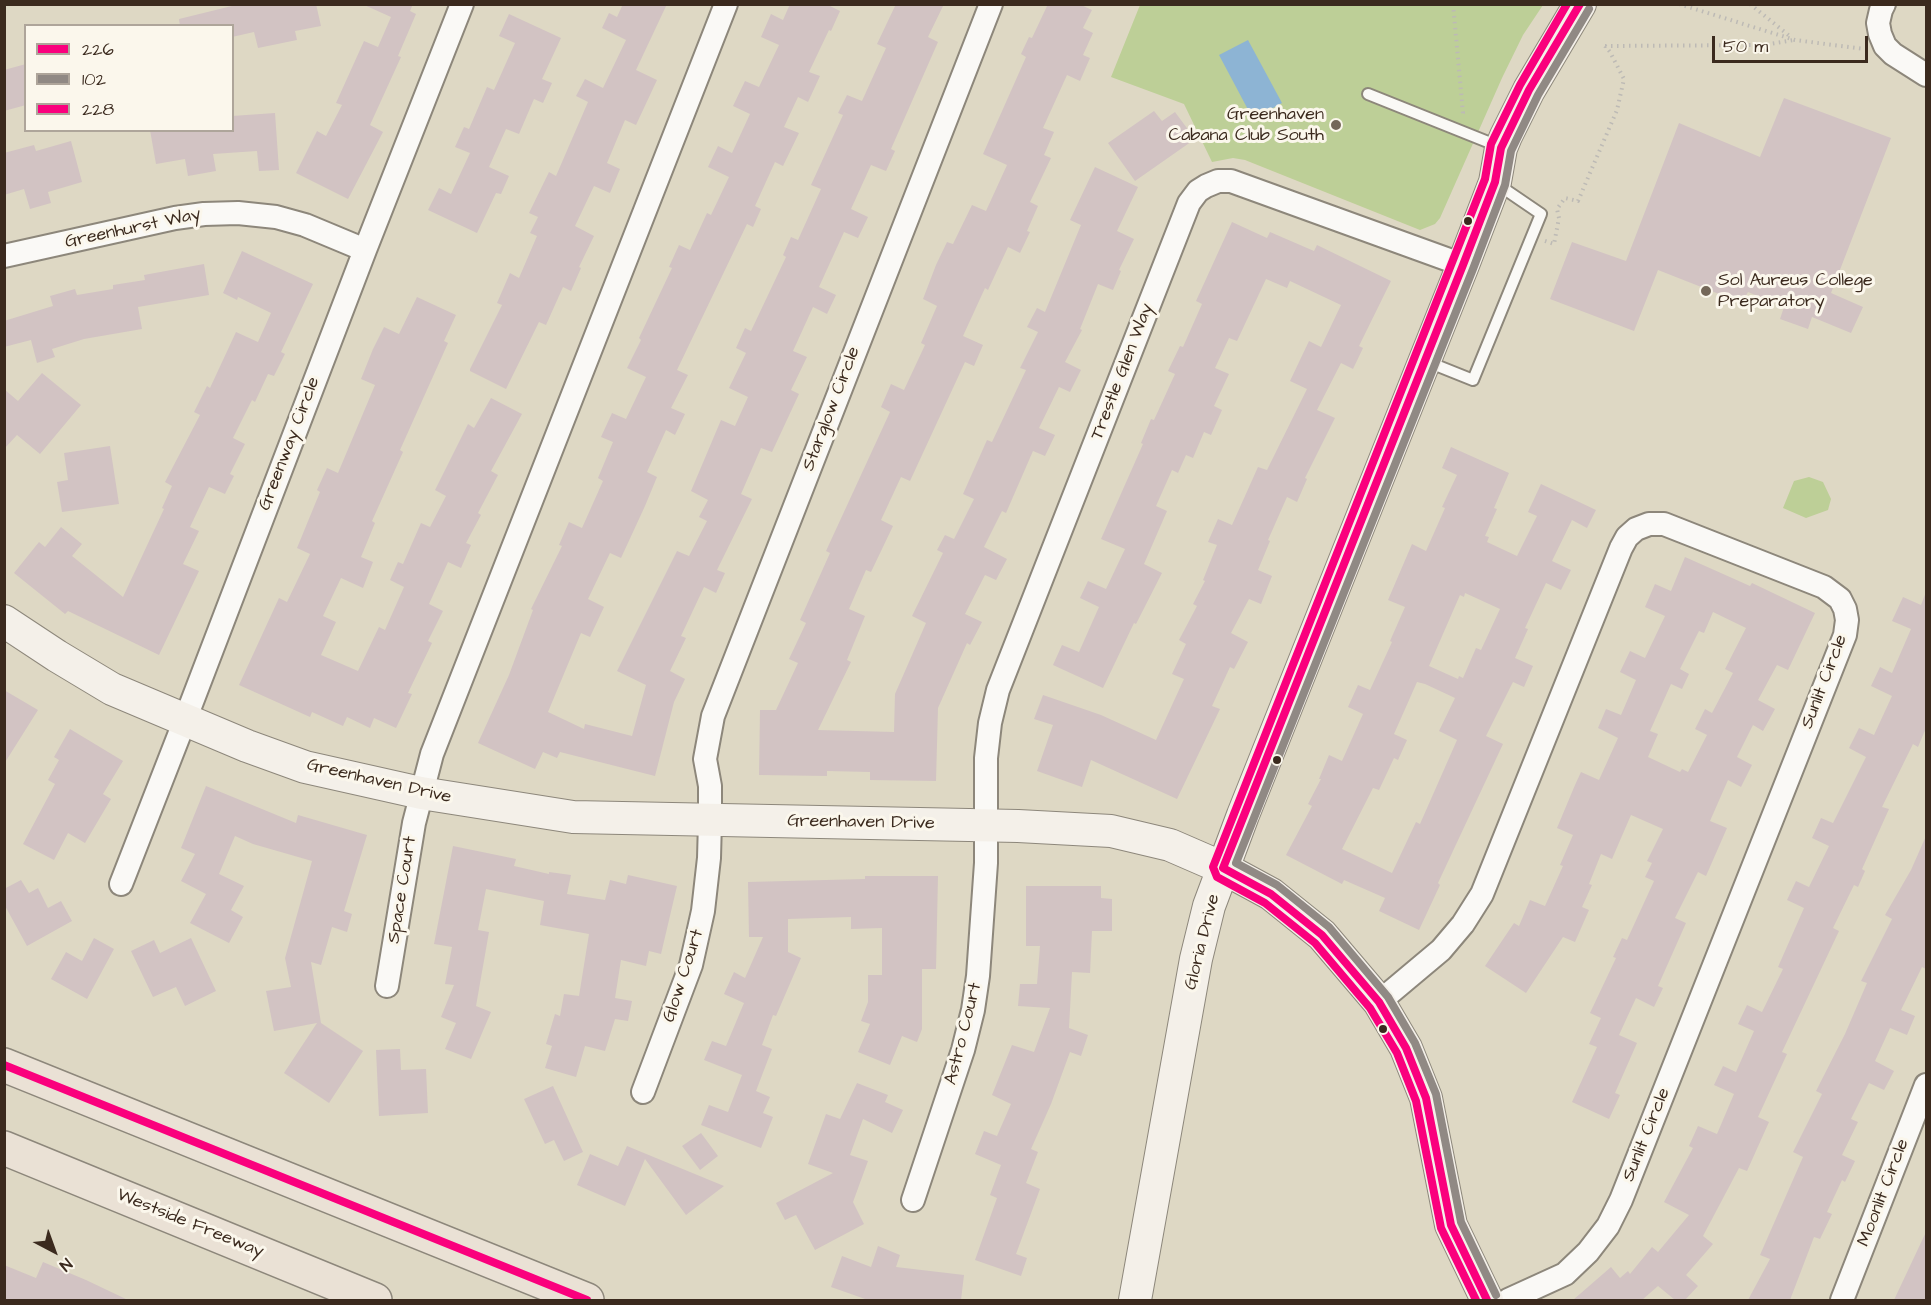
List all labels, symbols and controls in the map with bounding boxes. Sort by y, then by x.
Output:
legend [24,24,234,132]
scale bar [1715,24,1871,62]
text: 50 m [1723,34,1768,59]
text: 226 [82,37,114,62]
text: 102 [82,67,106,92]
text: 228 [82,97,114,122]
place label: Greenhaven Cabana Club South [1168,104,1324,146]
marker: Greenhaven Cabana Club South [1329,118,1343,132]
street label: Greenhurst Way [63,204,203,254]
unlabelled marker [1462,215,1474,227]
place label: Sol Aureus College Preparatory [1718,270,1873,312]
marker: Sol Aureus College Preparatory [1699,284,1713,298]
street label: Trestle Glen Way [1087,301,1159,443]
street label: Starglow Circle [798,344,866,474]
street label: Greenway Circle [255,374,325,514]
street label: Sunlit Circle [1797,632,1853,732]
unlabelled marker [1271,754,1283,766]
street label: Greenhaven Drive [305,755,453,809]
street label: Greenhaven Drive [787,811,935,835]
street label: Space Court [384,835,422,945]
street label: Gloria Drive [1181,892,1225,992]
street label: Glow Court [659,927,709,1025]
street label: Astro Court [941,981,987,1087]
unlabelled marker [1377,1023,1389,1035]
street label: Sunlit Circle [1618,1085,1676,1185]
street label: Moonlit Circle [1854,1136,1914,1250]
street label: Westside Freeway [113,1185,267,1263]
north arrow [24,1221,84,1281]
text: N [55,1253,77,1276]

